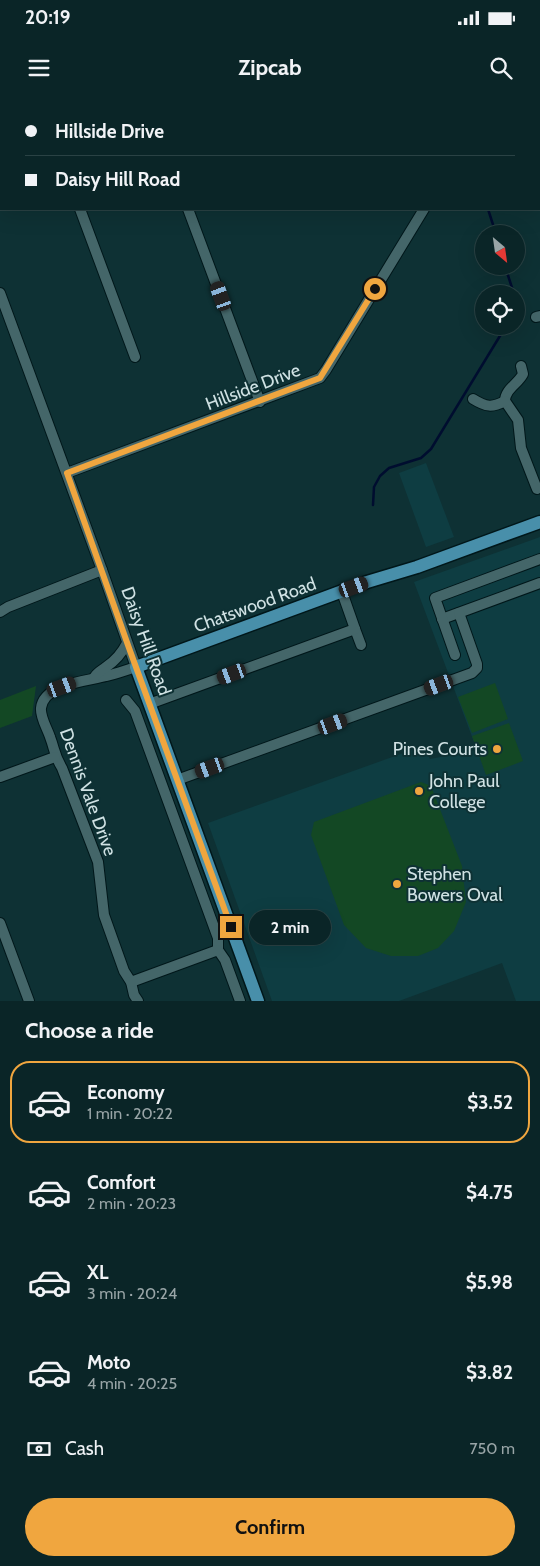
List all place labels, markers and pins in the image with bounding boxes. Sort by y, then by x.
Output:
place label: Pines Courts [393,738,487,760]
marker: Pines Courts [491,743,503,755]
place label: John Paul College [428,770,500,813]
marker: John Paul College [413,785,425,797]
place label: Stephen Bowers Oval [407,863,503,906]
marker: Stephen Bowers Oval [391,878,403,890]

